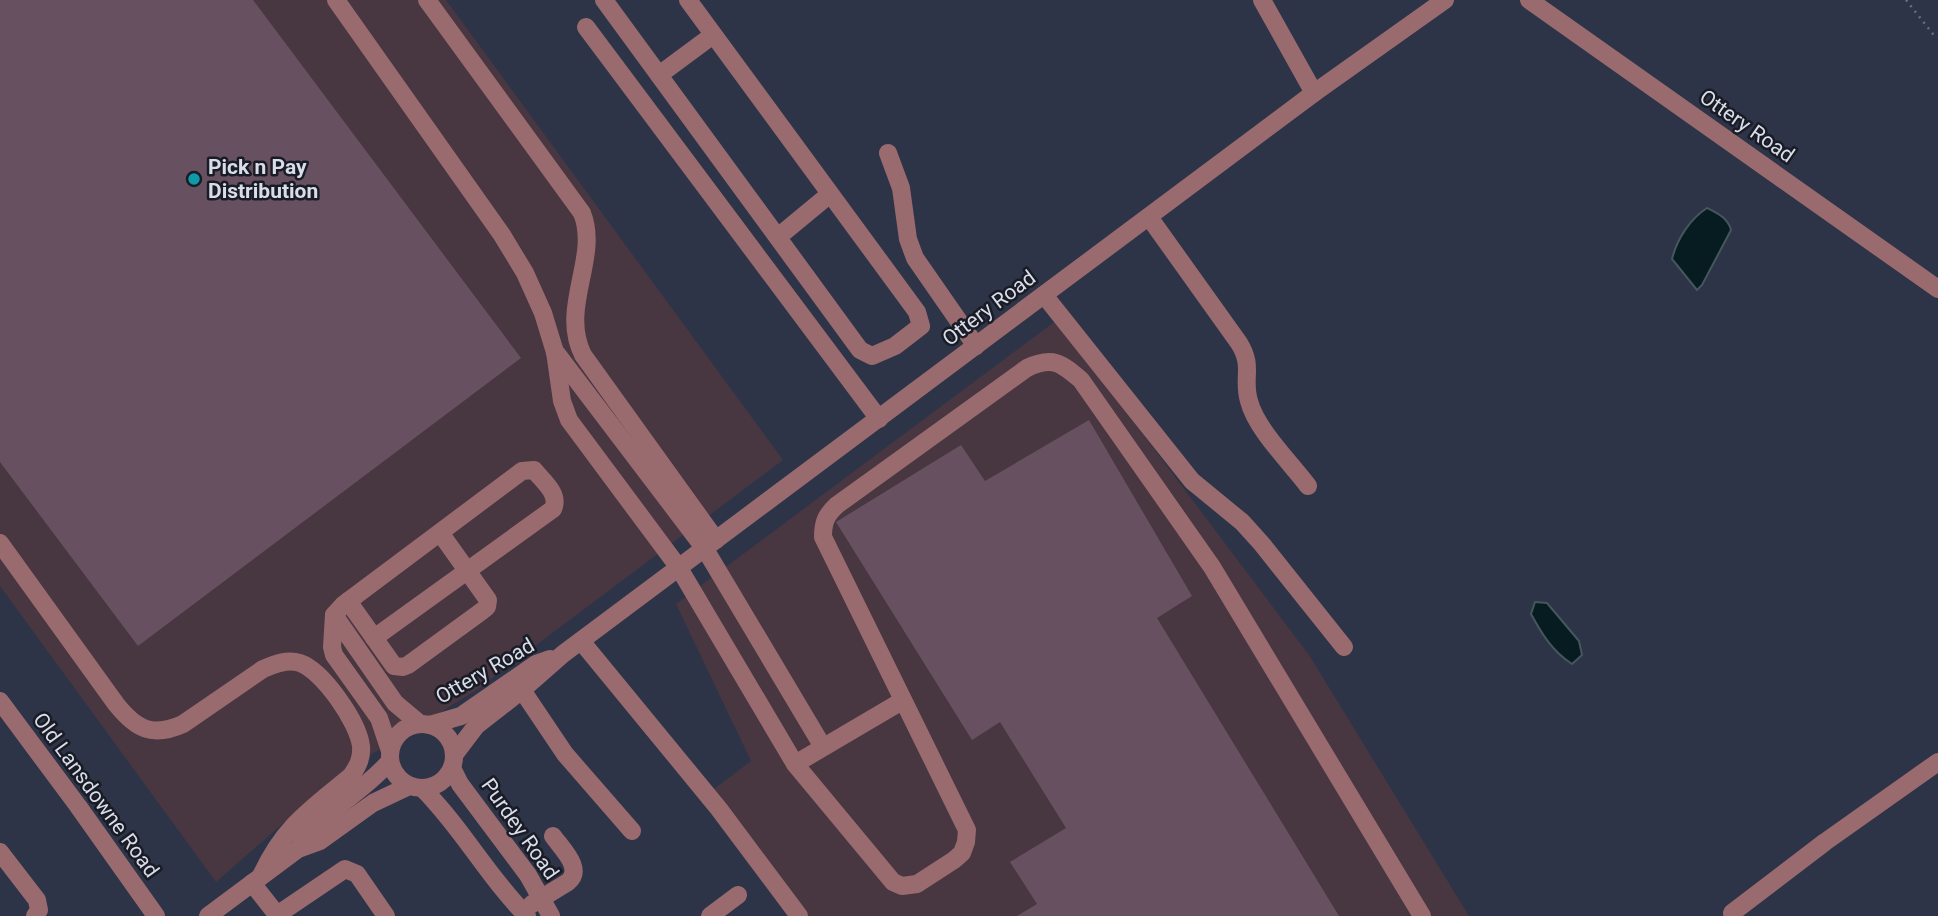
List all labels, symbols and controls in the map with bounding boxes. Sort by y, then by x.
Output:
street label: Ottery Road [1695,85,1799,167]
place label: Pick n Pay Distribution [208,155,318,203]
marker: Pick n Pay Distribution [186,171,202,187]
street label: Ottery Road [938,265,1040,351]
street label: Ottery Road [431,633,539,709]
street label: Old Lansdowne Road [28,708,164,882]
street label: Purdey Road [476,774,564,884]

